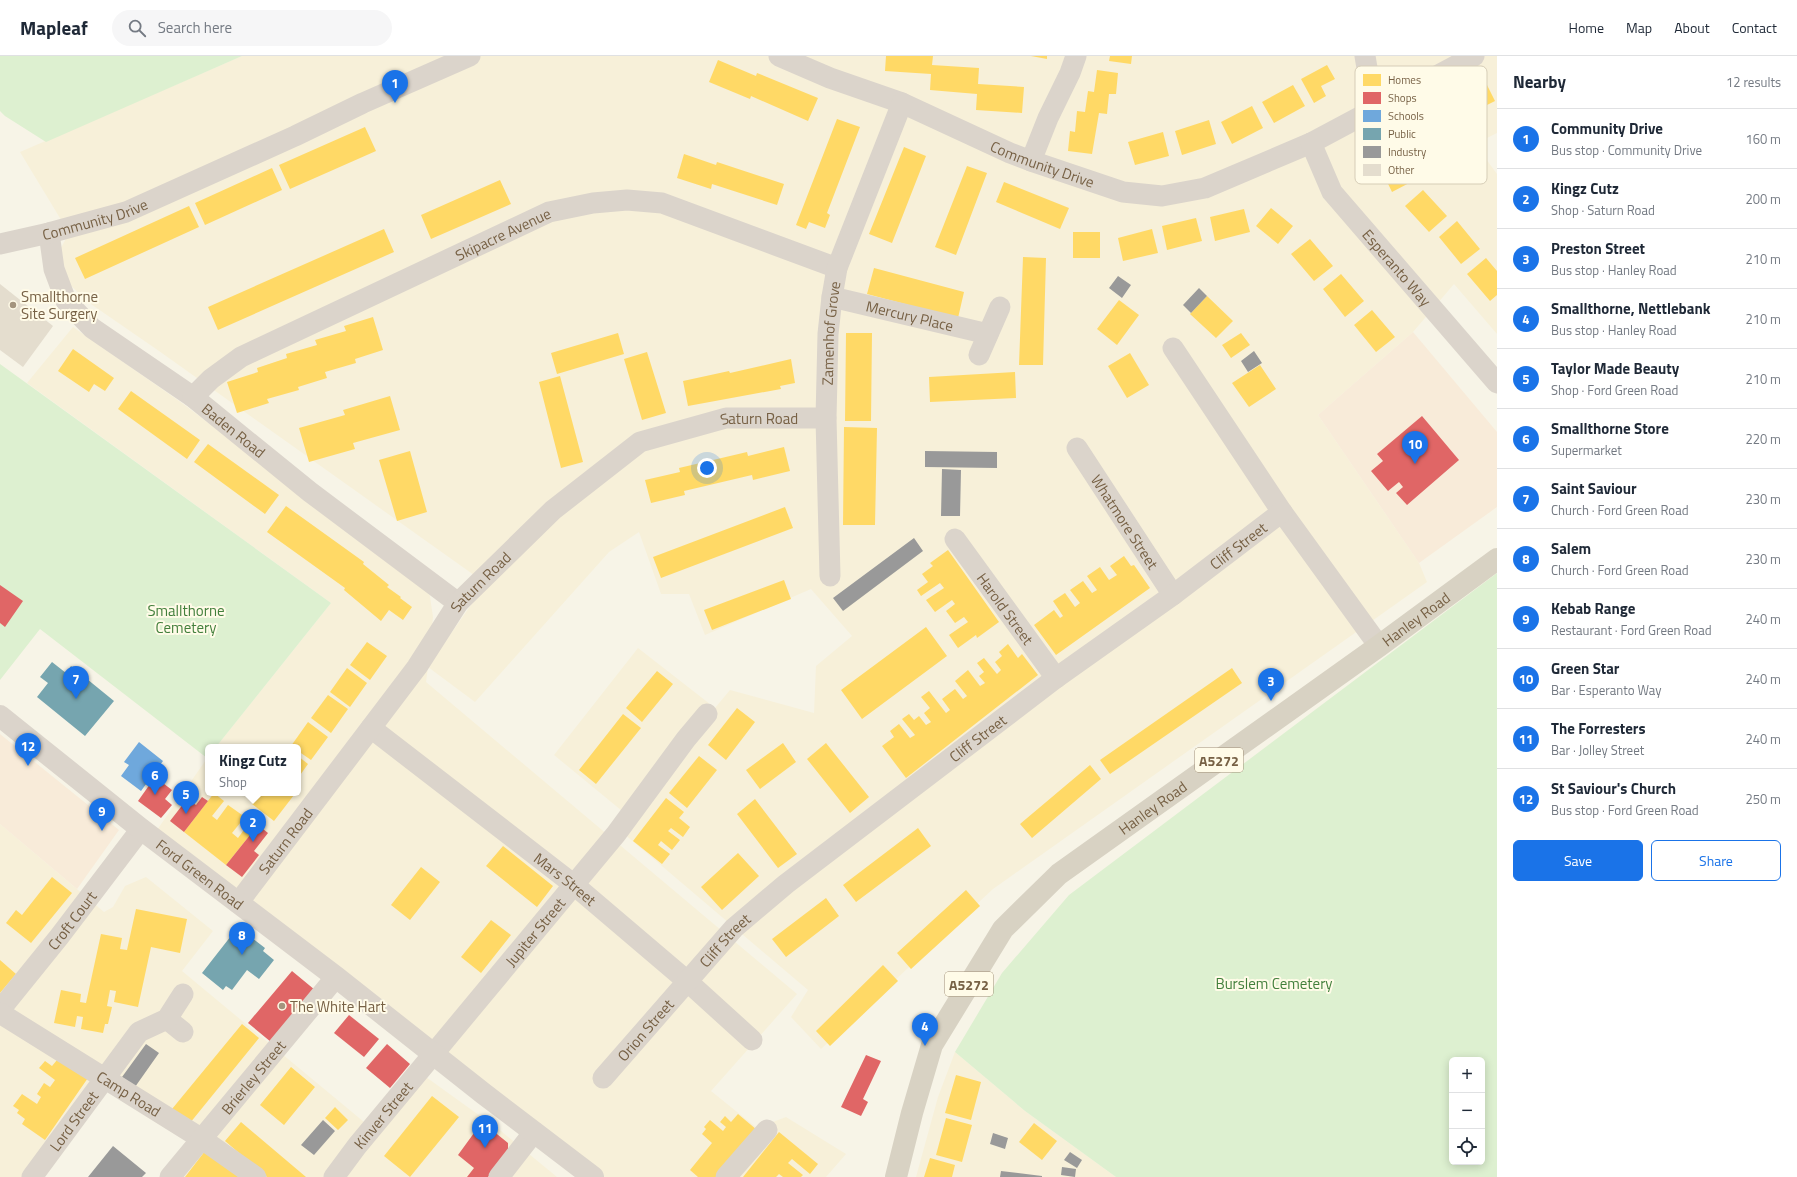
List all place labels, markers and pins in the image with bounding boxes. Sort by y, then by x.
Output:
pin: 1 [382,70,408,103]
place label: Smallthorne Site Surgery [21,285,98,325]
marker: Smallthorne Site Surgery [8,300,18,310]
pin: 10 [1402,431,1428,464]
pin: 7 [63,666,89,699]
pin: 3 [1258,668,1284,701]
pin: 12 [15,733,41,766]
pin: 6 [142,762,168,795]
pin: 5 [173,781,199,814]
pin: 9 [89,798,115,831]
pin: 2 [240,809,266,842]
pin: 8 [229,922,255,955]
place label: The White Hart [290,995,386,1018]
marker: The White Hart [277,1001,287,1011]
pin: 4 [912,1013,938,1046]
pin: 11 [472,1115,498,1148]

